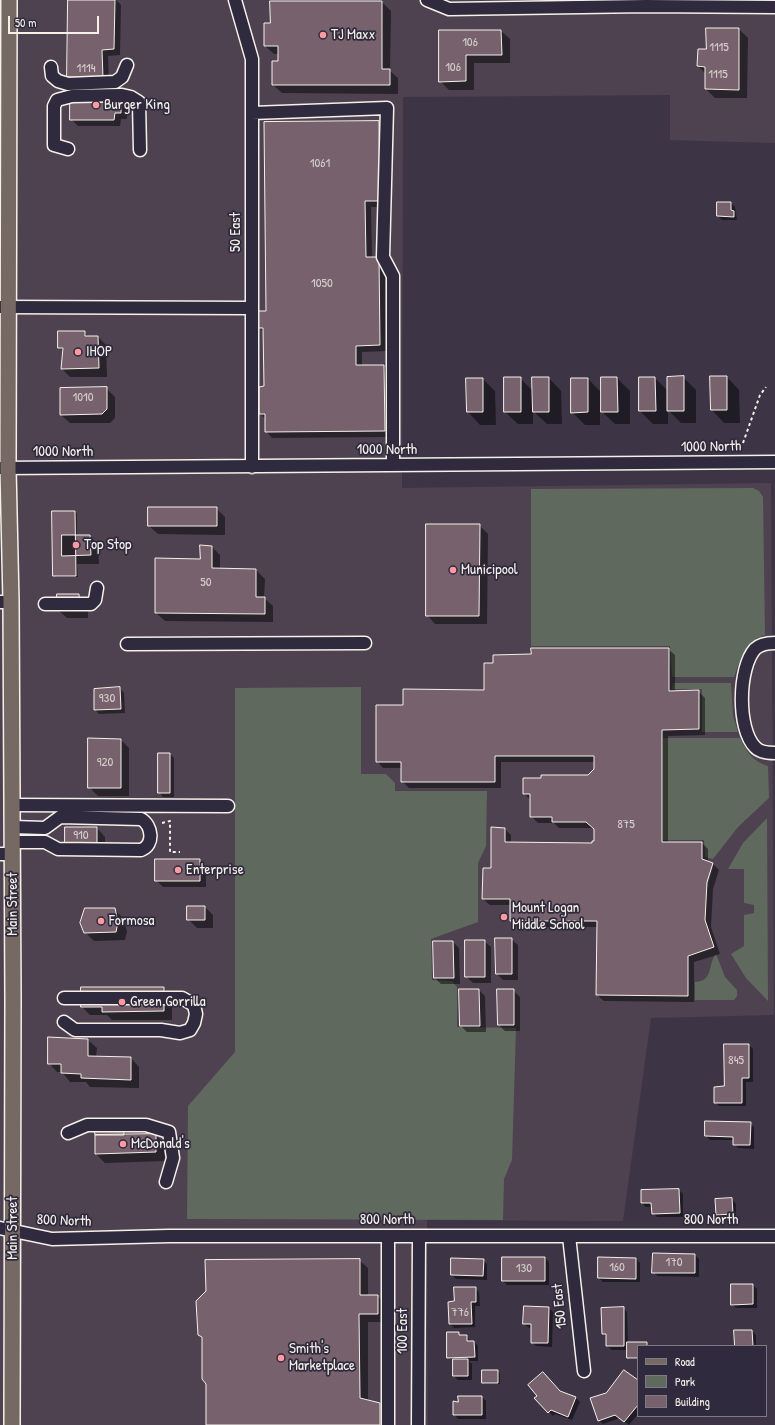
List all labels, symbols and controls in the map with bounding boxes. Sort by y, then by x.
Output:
scale bar [10,8,101,34]
text: 50 m [15,14,36,31]
place label: TJ Maxx [331,26,375,44]
marker: TJ Maxx [318,30,328,40]
house number: 106 [462,35,478,51]
house number: 1115 [709,40,729,56]
house number: 106 [445,60,461,76]
house number: 1114 [76,61,96,77]
house number: 1115 [708,67,728,83]
place label: Burger King [104,96,170,114]
marker: Burger King [91,100,101,110]
house number: 1061 [310,156,330,172]
street label: 50 East [227,212,245,252]
house number: 1050 [311,276,333,292]
place label: IHOP [86,343,112,361]
marker: IHOP [73,347,83,357]
house number: 1010 [72,390,94,406]
street label: 1000 North [681,437,741,457]
street label: 1000 North [357,441,417,459]
street label: 1000 North [33,443,93,461]
place label: Top Stop [84,536,131,554]
marker: Top Stop [71,540,81,550]
place label: Municipool [461,561,518,579]
marker: Municipool [448,565,458,575]
house number: 50 [200,575,212,591]
house number: 930 [99,691,115,707]
house number: 920 [97,755,113,771]
house number: 875 [617,817,635,833]
house number: 910 [73,828,89,844]
place label: Enterprise [186,861,244,879]
marker: Enterprise [173,865,183,875]
street label: Main Street [4,872,22,936]
place label: Mount Logan Middle School [512,899,584,934]
place label: Formosa [109,912,154,930]
marker: Mount Logan Middle School [499,912,509,922]
marker: Formosa [96,916,106,926]
place label: Green Gorrilla [130,993,206,1011]
marker: Green Gorrilla [117,997,127,1007]
house number: 845 [728,1053,744,1069]
place label: McDonald's [131,1135,190,1153]
marker: McDonald's [118,1139,128,1149]
street label: Main Street [4,1196,22,1260]
street label: 800 North [36,1211,92,1231]
street label: 800 North [360,1211,414,1229]
street label: 800 North [684,1211,738,1229]
house number: 170 [666,1255,682,1271]
house number: 160 [609,1260,625,1276]
house number: 130 [516,1261,532,1277]
street label: 150 East [549,1282,571,1330]
house number: 776 [451,1305,469,1321]
street label: 100 East [394,1308,412,1354]
place label: Smith's Marketplace [289,1340,355,1375]
legend [637,1345,767,1417]
marker: Smith's Marketplace [276,1353,286,1363]
text: Road [675,1353,695,1370]
text: Park [675,1373,695,1390]
text: Building [675,1393,710,1410]

